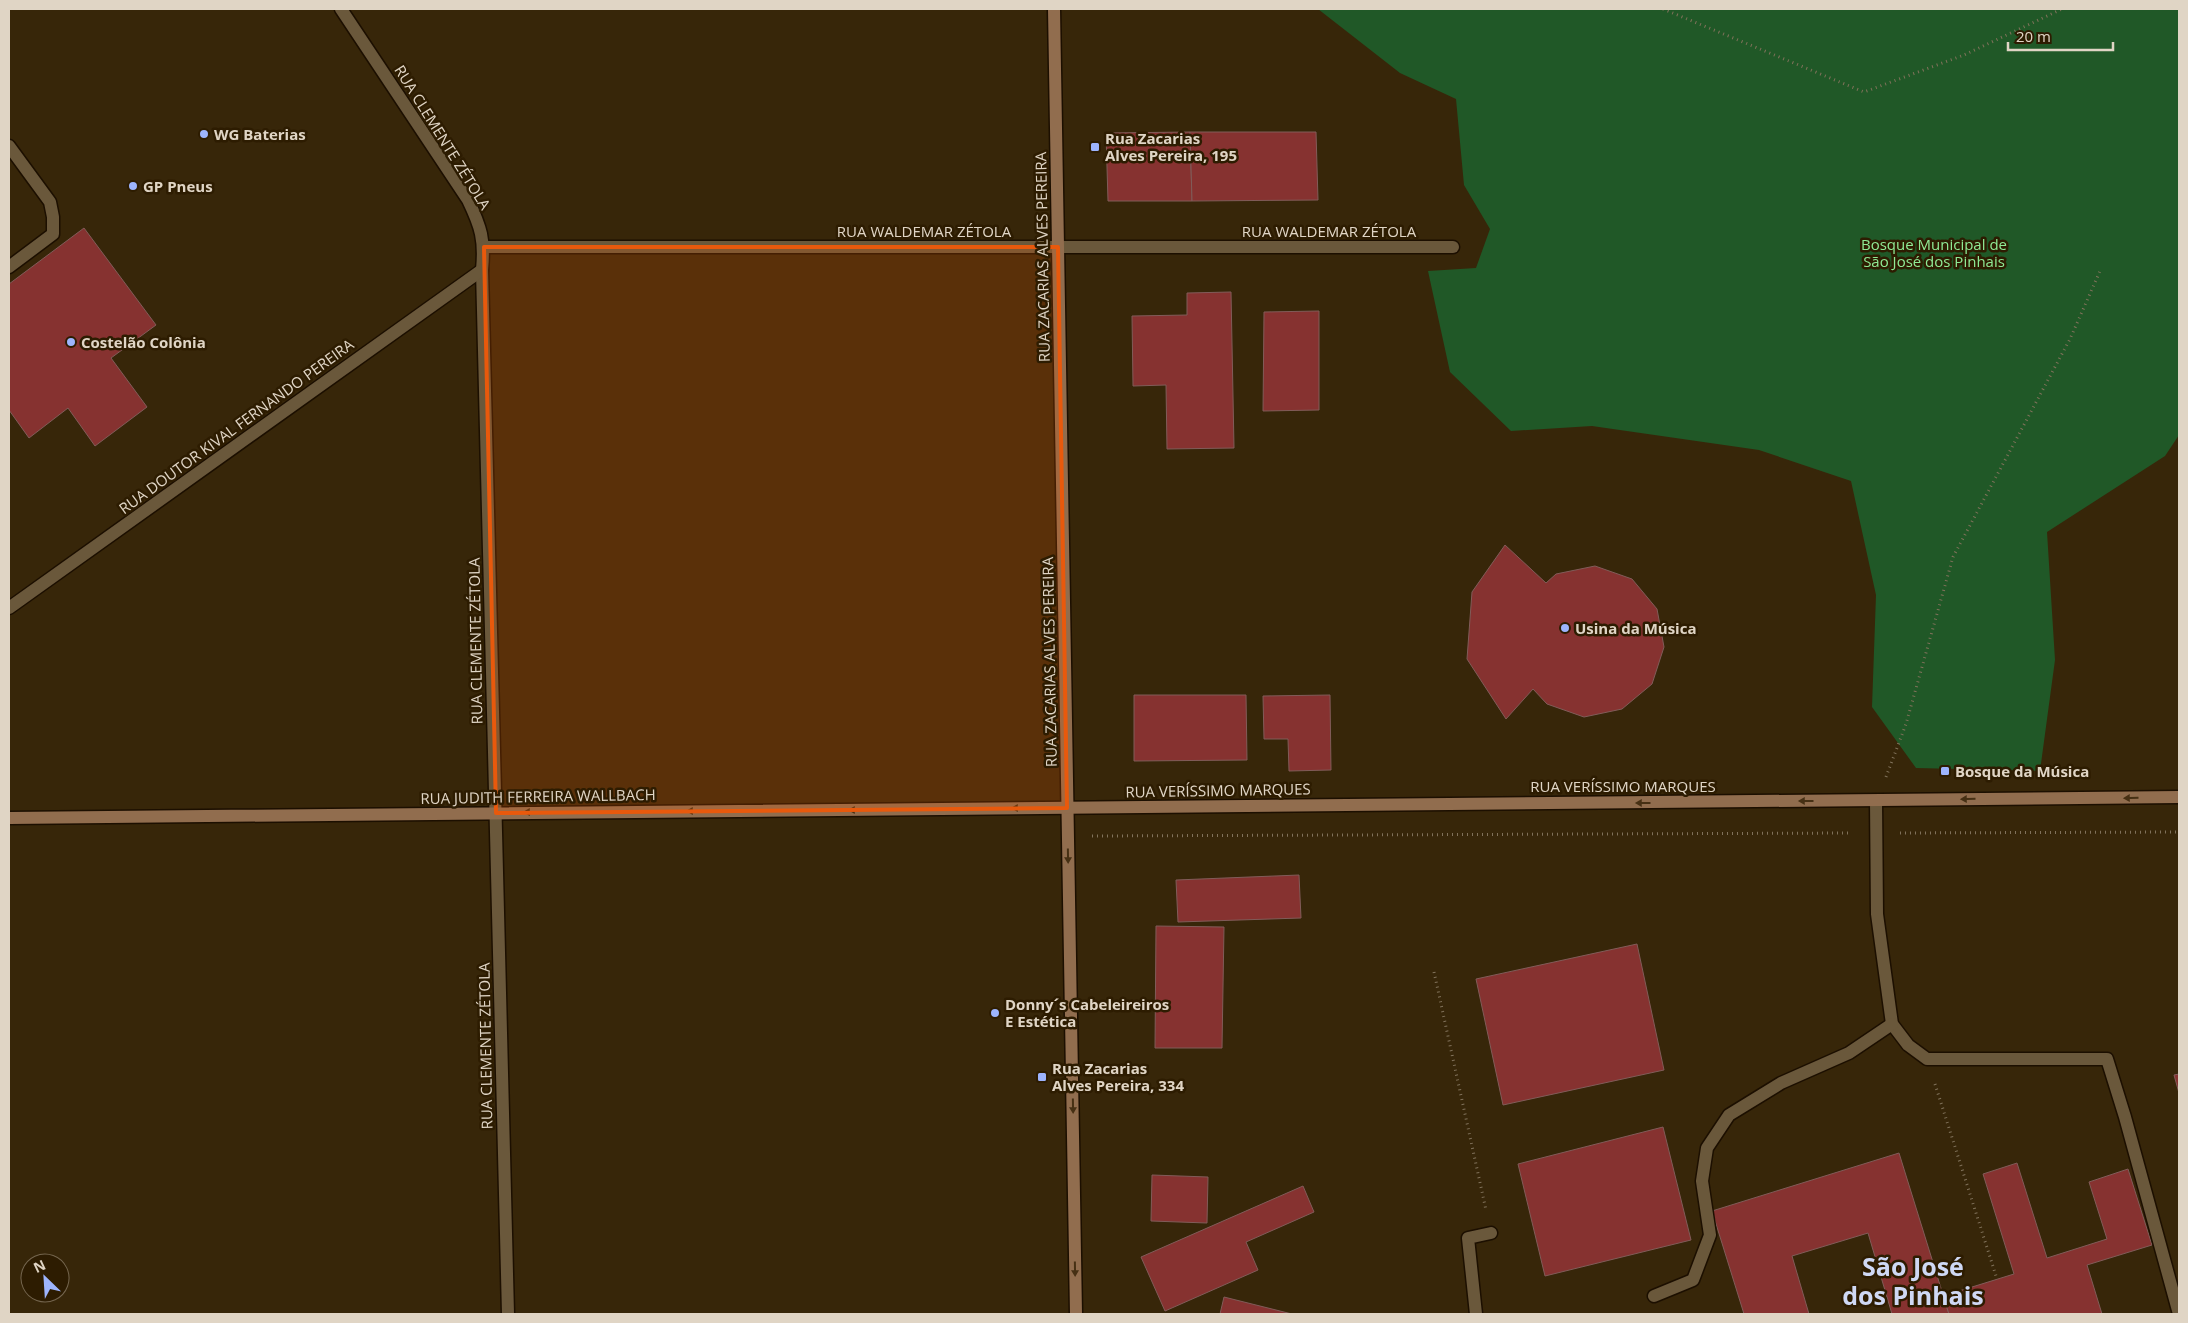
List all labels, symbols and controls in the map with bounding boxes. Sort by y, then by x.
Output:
scale bar [2008,20,2113,52]
text: 20 m [2016,26,2051,46]
street label: RUA CLEMENTE ZÉTOLA [390,61,496,214]
place label: WG Baterias [214,124,306,144]
marker: WG Baterias [198,128,210,140]
place label: Rua Zacarias Alves Pereira, 195 [1105,128,1237,165]
marker: Rua Zacarias Alves Pereira, 195 [1089,141,1101,153]
street label: RUA ZACARIAS ALVES PEREIRA [1030,151,1054,362]
place label: GP Pneus [143,176,213,196]
marker: GP Pneus [127,180,139,192]
street label: RUA WALDEMAR ZÉTOLA [837,221,1012,241]
street label: RUA WALDEMAR ZÉTOLA [1242,221,1417,241]
park label: Bosque Municipal de São José dos Pinhais [1861,234,2007,271]
place label: Costelão Colônia [81,332,206,352]
street label: RUA DOUTOR KIVAL FERNANDO PEREIRA [115,334,358,518]
marker: Costelão Colônia [65,336,77,348]
street label: RUA ZACARIAS ALVES PEREIRA [1037,556,1061,767]
street label: RUA CLEMENTE ZÉTOLA [464,557,486,725]
place label: Usina da Música [1575,618,1696,638]
marker: Usina da Música [1559,622,1571,634]
place label: Bosque da Música [1955,761,2089,781]
marker: Bosque da Música [1939,765,1951,777]
street label: RUA VERÍSSIMO MARQUES [1530,776,1716,796]
street label: RUA VERÍSSIMO MARQUES [1125,778,1311,802]
street label: RUA JUDITH FERREIRA WALLBACH [420,784,656,808]
one-way arrow [2122,794,2138,802]
one-way arrow [1960,796,1976,804]
one-way arrow [1797,797,1813,805]
one-way arrow [1635,799,1651,807]
one-way arrow [1010,804,1026,812]
one-way arrow [848,806,864,814]
one-way arrow [685,807,701,815]
one-way arrow [523,808,539,816]
one-way arrow [1064,849,1072,865]
street label: RUA CLEMENTE ZÉTOLA [474,962,496,1130]
place label: Donny´s Cabeleireiros E Estética [1005,994,1169,1031]
marker: Donny´s Cabeleireiros E Estética [989,1007,1001,1019]
place label: Rua Zacarias Alves Pereira, 334 [1052,1058,1184,1095]
marker: Rua Zacarias Alves Pereira, 334 [1036,1071,1048,1083]
one-way arrow [1069,1099,1077,1115]
district label: São José dos Pinhais [1842,1249,1984,1312]
north arrow [20,1253,70,1303]
text: N [30,1255,48,1277]
one-way arrow [1072,1261,1080,1277]

